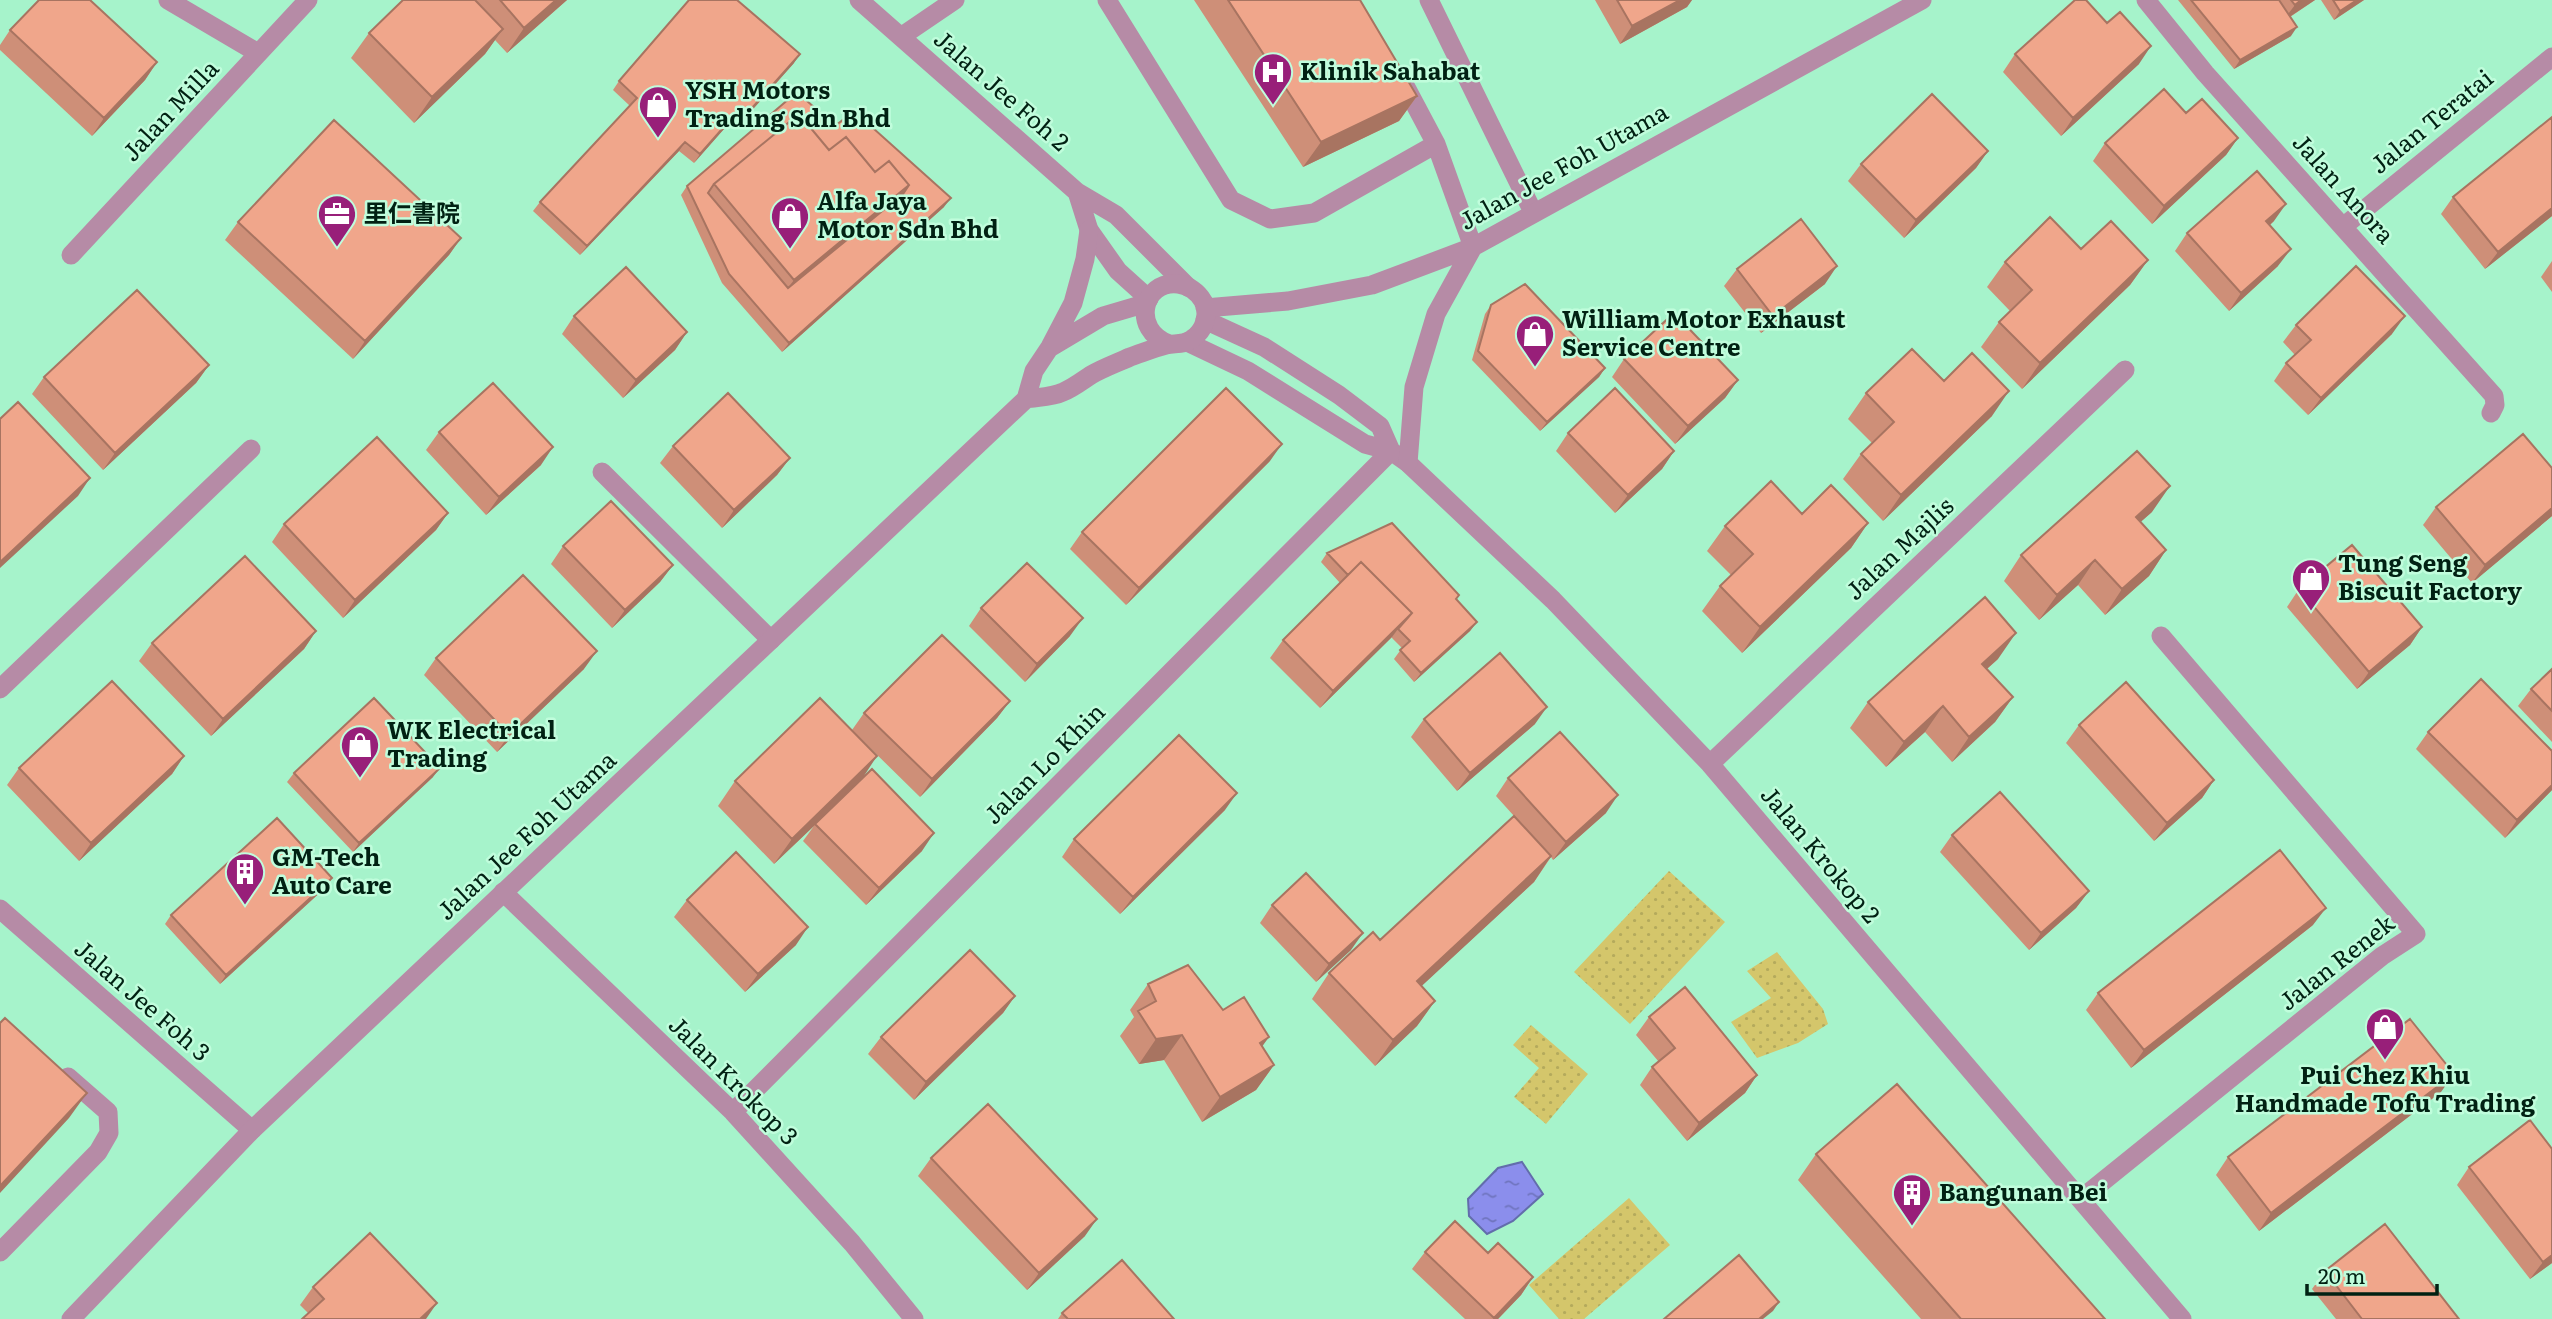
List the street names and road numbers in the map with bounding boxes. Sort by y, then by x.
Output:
street label: Jalan Jee Foh 2 [927,20,1078,158]
street label: Jalan Milla [113,51,226,168]
street label: Jalan Teratai [2362,60,2499,181]
street label: Jalan Jee Foh Utama [1452,93,1674,237]
street label: Jalan Anora [2286,124,2404,250]
street label: Jalan Majlis [1836,488,1960,607]
street label: Jalan Lo Khin [975,694,1112,831]
street label: Jalan Jee Foh Utama [428,742,623,927]
street label: Jalan Krokop 2 [1754,777,1890,930]
street label: Jalan Renek [2270,904,2401,1017]
street label: Jalan Jee Foh 3 [68,930,219,1068]
street label: Jalan Krokop 3 [662,1007,807,1152]

